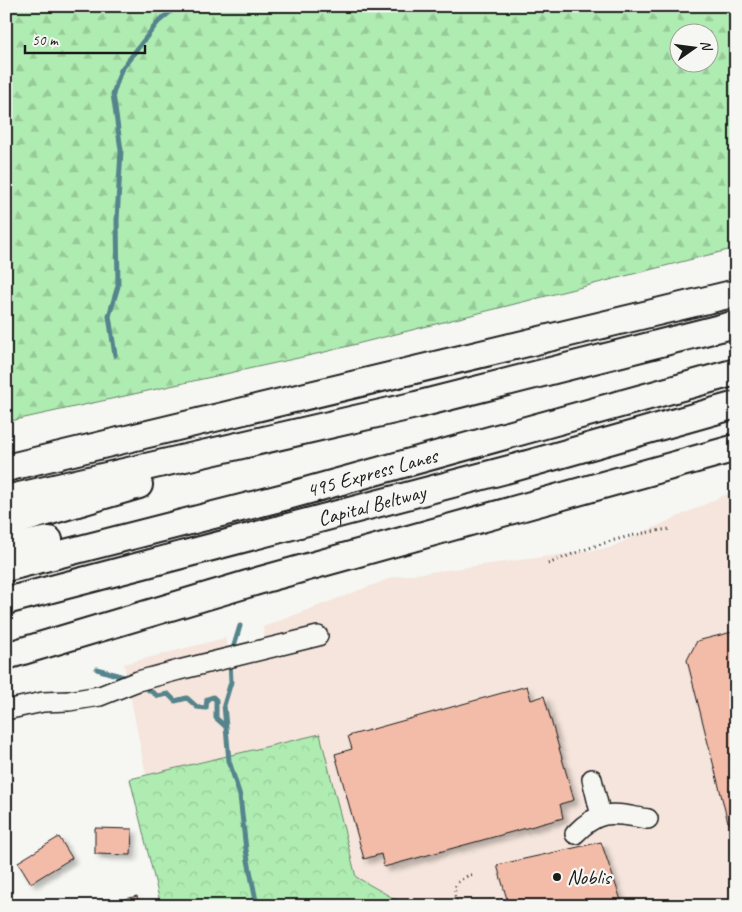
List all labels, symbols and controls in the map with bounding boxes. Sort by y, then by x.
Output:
scale bar [25,22,145,54]
north arrow [670,22,720,72]
text: 50 m [32,31,59,50]
text: N [697,39,716,53]
street label: 495 Express Lanes [303,442,442,503]
street label: Capital Beltway [315,478,430,532]
place label: Noblis [567,864,613,890]
marker: Noblis [551,871,563,883]

